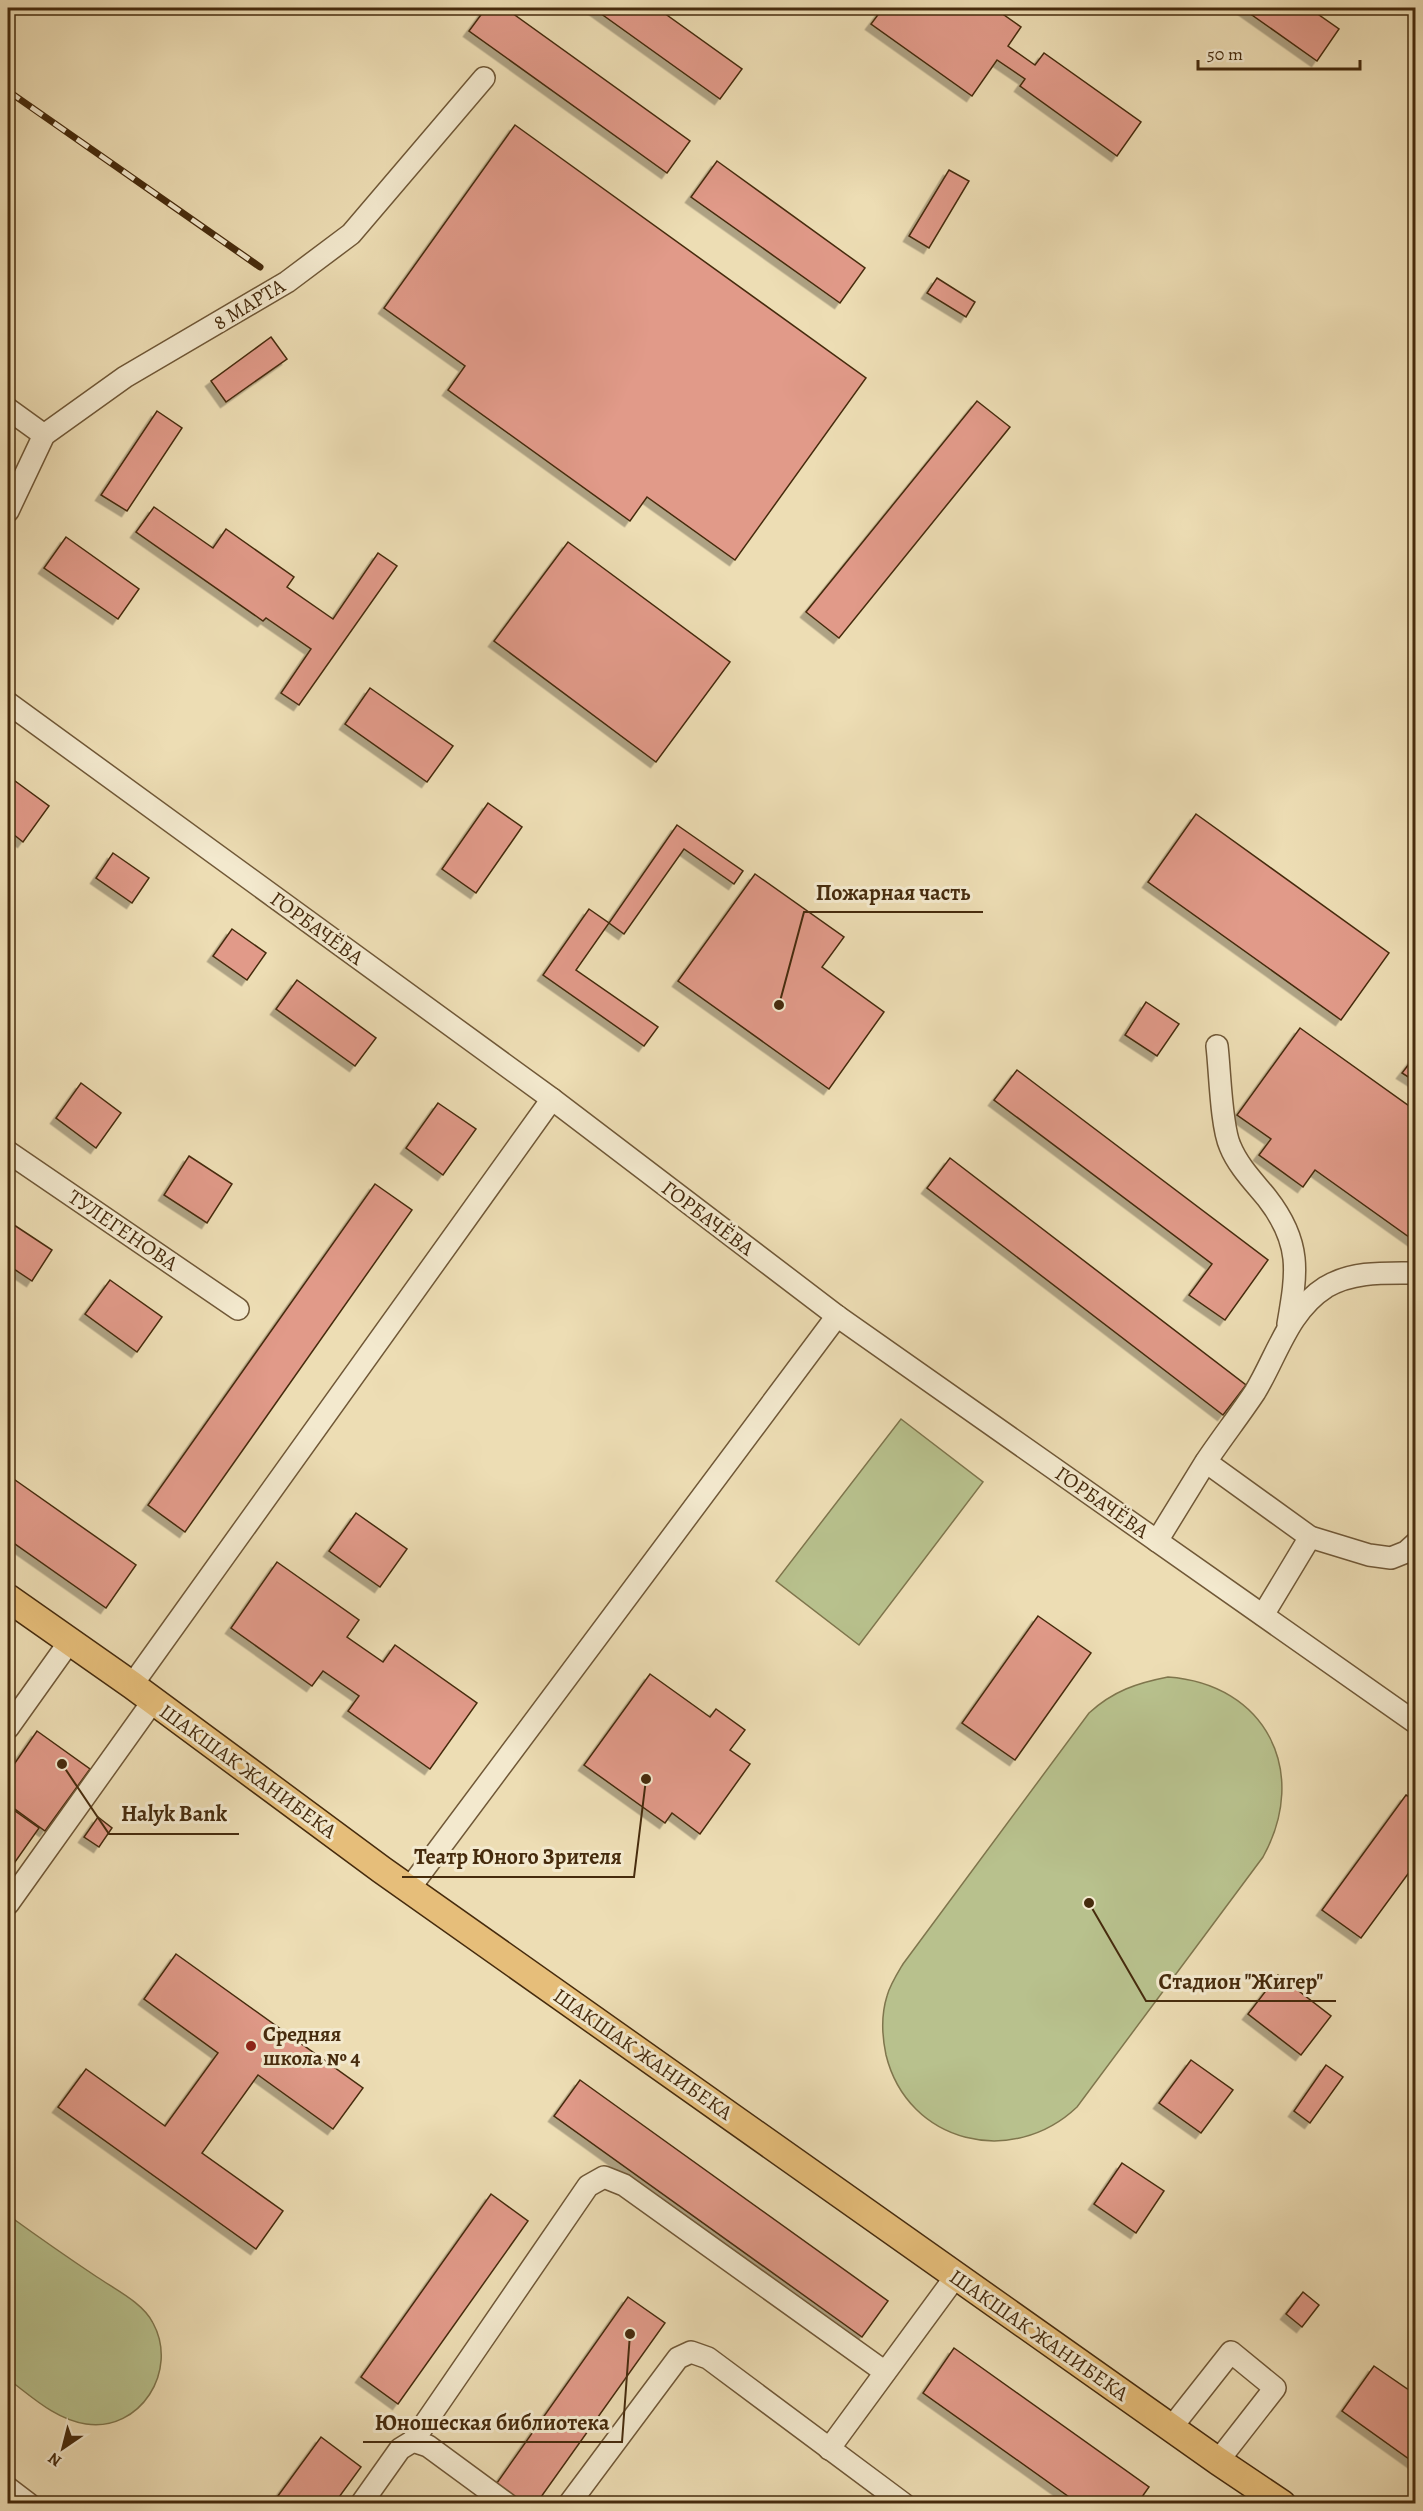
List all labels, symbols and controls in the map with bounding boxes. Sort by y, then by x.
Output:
scale bar [1198,33,1360,71]
text: 50 m [1207,42,1243,66]
street label: 8 МАРТА [208,271,291,336]
callout: Пожарная часть [804,872,983,912]
text: Пожарная часть [816,878,970,908]
street label: ГОРБАЧЁВА [265,885,370,972]
street label: ГОРБАЧЁВА [656,1174,761,1262]
street label: ТУЛЕГЕНОВА [63,1183,184,1277]
street label: ГОРБАЧЁВА [1049,1459,1155,1545]
street label: ШАКШАК ЖАНИБЕКА [154,1697,343,1845]
callout: Halyk Bank [109,1794,239,1834]
text: Halyk Bank [121,1799,228,1829]
callout: Театр Юного Зрителя [402,1837,634,1877]
text: Театр Юного Зрителя [414,1842,622,1872]
callout: Стадион "Жигер" [1146,1961,1336,2001]
text: Стадион "Жигер" [1159,1967,1323,1997]
street label: ШАКШАК ЖАНИБЕКА [548,1982,739,2127]
place label: Средняя школа № 4 [263,2020,361,2072]
marker: Средняя школа № 4 [244,2039,258,2053]
street label: ШАКШАК ЖАНИБЕКА [944,2263,1135,2408]
callout: Юношеская библиотека [363,2402,622,2442]
text: Юношеская библиотека [375,2408,610,2438]
north arrow [33,2418,93,2478]
text: N [44,2447,66,2472]

